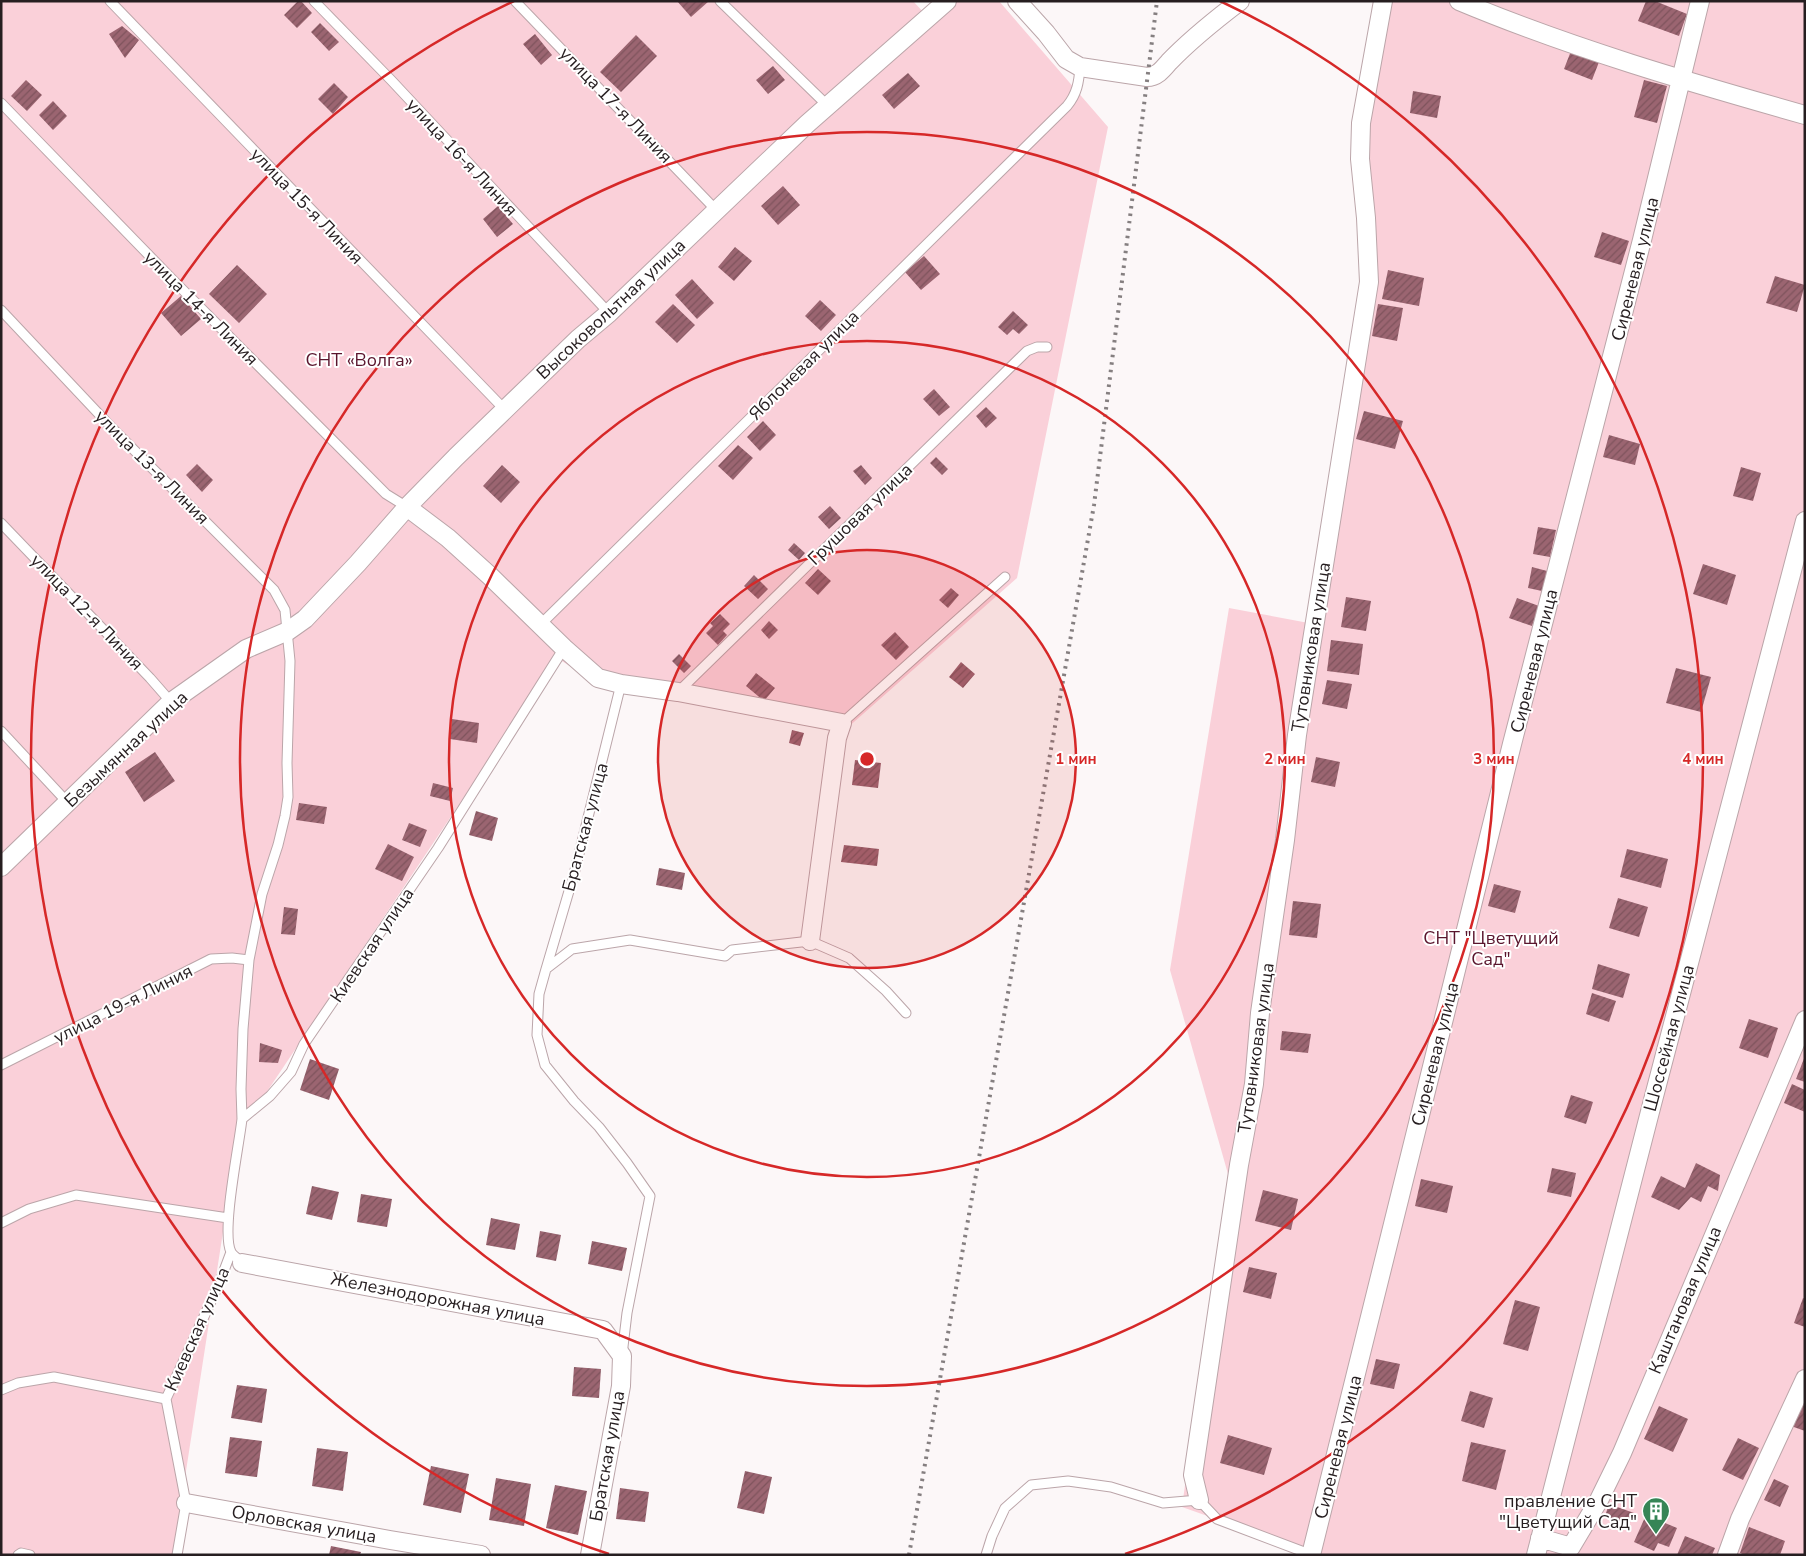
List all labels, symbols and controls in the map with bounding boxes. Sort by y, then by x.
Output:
street label: улица 17-я Линия [554,42,678,168]
street label: улица 16-я Линия [401,93,523,221]
street label: улица 15-я Линия [245,143,369,269]
street label: Сиреневая улица [1606,195,1664,343]
street label: Высоковольтная улица [531,233,691,385]
street label: улица 14-я Линия [138,245,264,371]
street label: Яблоневая улица [744,305,864,425]
park label: СНТ «Волга» [305,348,413,372]
street label: улица 13-я Линия [89,404,215,530]
street label: Грушовая улица [802,458,918,570]
street label: улица 12-я Линия [25,549,149,675]
street label: Тутовниковая улица [1286,560,1336,734]
street label: Сиреневая улица [1505,587,1563,735]
street label: Безымянная улица [59,685,193,813]
text: 1 мин [1055,749,1097,769]
text: 2 мин [1264,749,1306,769]
text: 3 мин [1473,749,1515,769]
text: 4 мин [1682,749,1724,769]
centre of rings [858,750,876,768]
street label: Братская улица [556,760,614,894]
street label: Киевская улица [325,883,419,1007]
park label: СНТ "Цветущий Сад" [1423,926,1559,971]
street label: улица 19-я Линия [49,959,197,1049]
street label: Тутовниковая улица [1232,961,1280,1135]
street label: Шоссейная улица [1638,962,1700,1114]
street label: Сиреневая улица [1406,980,1464,1128]
street label: Каштановая улица [1643,1223,1727,1377]
street label: Киевская улица [159,1263,235,1395]
street label: Железнодорожная улица [329,1266,547,1332]
street label: Сиреневая улица [1309,1373,1367,1521]
street label: Братская улица [584,1389,630,1523]
place label: правление СНТ "Цветущий Сад" [1499,1489,1637,1534]
building icon: правление СНТ "Цветущий Сад" [1641,1496,1671,1535]
street label: Орловская улица [230,1499,378,1549]

